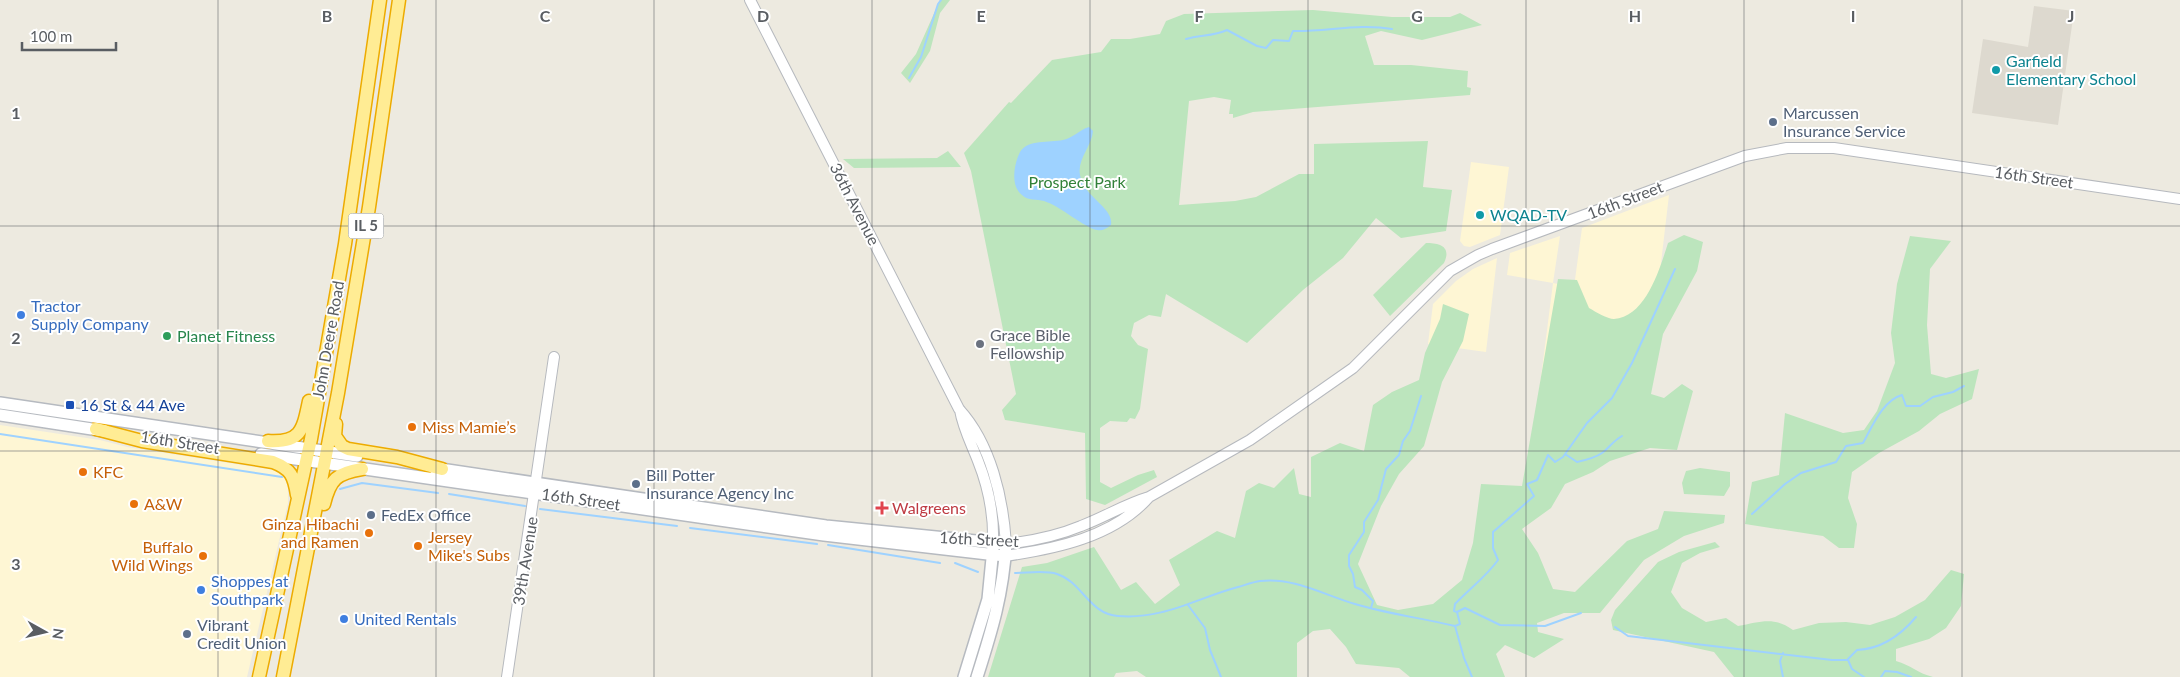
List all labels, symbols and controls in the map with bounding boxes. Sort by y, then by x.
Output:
text: B [322,6,332,25]
text: C [540,6,551,25]
text: D [757,6,769,25]
text: E [976,6,986,25]
text: F [1194,6,1204,25]
text: G [1411,6,1423,25]
text: H [1629,6,1641,25]
text: I [1851,6,1855,25]
text: J [2068,6,2074,25]
scale bar [22,20,116,52]
text: 100 m [30,27,72,45]
place label: Garfield Elementary School [2006,51,2136,88]
marker: Garfield Elementary School [1990,64,2002,76]
text: 1 [11,103,21,122]
place label: Marcussen Insurance Service [1783,103,1906,140]
marker: Marcussen Insurance Service [1767,116,1779,128]
street label: 36th Avenue [827,159,884,248]
street label: 16th Street [1993,162,2075,191]
park label: Prospect Park [1028,172,1126,191]
street label: 16th Street [1584,176,1666,223]
place label: WQAD-TV [1490,205,1567,224]
marker: WQAD-TV [1474,209,1486,221]
road number: IL 5 [348,214,384,238]
street label: John Deere Road [308,279,347,401]
place label: Tractor Supply Company [31,296,150,333]
marker: Tractor Supply Company [15,309,27,321]
place label: Grace Bible Fellowship [990,325,1070,362]
place label: Planet Fitness [177,326,275,345]
text: 2 [11,328,21,347]
marker: Planet Fitness [161,330,173,342]
marker: Grace Bible Fellowship [974,338,986,350]
place label: 16 St & 44 Ave [80,395,185,414]
marker: 16 St & 44 Ave [64,399,76,411]
place label: Miss Mamie’s [422,417,516,436]
marker: Miss Mamie’s [406,421,418,433]
street label: 16th Street [139,426,221,457]
place label: KFC [93,462,124,481]
place label: Bill Potter Insurance Agency Inc [646,465,794,502]
marker: KFC [77,466,89,478]
marker: Bill Potter Insurance Agency Inc [630,478,642,490]
street label: 16th Street [540,484,622,513]
place label: A&W [144,494,183,513]
marker: A&W [128,498,140,510]
place label: Walgreens [892,498,966,517]
marker: Walgreens [876,502,888,514]
place label: FedEx Office [381,505,471,524]
marker: FedEx Office [365,509,377,521]
place label: Ginza Hibachi and Ramen [262,514,359,551]
street label: 39th Avenue [508,515,541,607]
marker: Ginza Hibachi and Ramen [363,527,375,539]
place label: Jersey Mike's Subs [428,527,510,564]
street label: 16th Street [939,527,1019,550]
place label: Buffalo Wild Wings [112,537,193,574]
marker: Jersey Mike's Subs [412,540,424,552]
marker: Buffalo Wild Wings [197,550,209,562]
text: 3 [11,554,21,573]
place label: Shoppes at Southpark [211,571,289,608]
marker: Shoppes at Southpark [195,584,207,596]
north arrow [20,607,70,657]
place label: United Rentals [354,609,457,628]
marker: United Rentals [338,613,350,625]
place label: Vibrant Credit Union [197,615,287,652]
text: N [49,627,68,640]
marker: Vibrant Credit Union [181,628,193,640]

